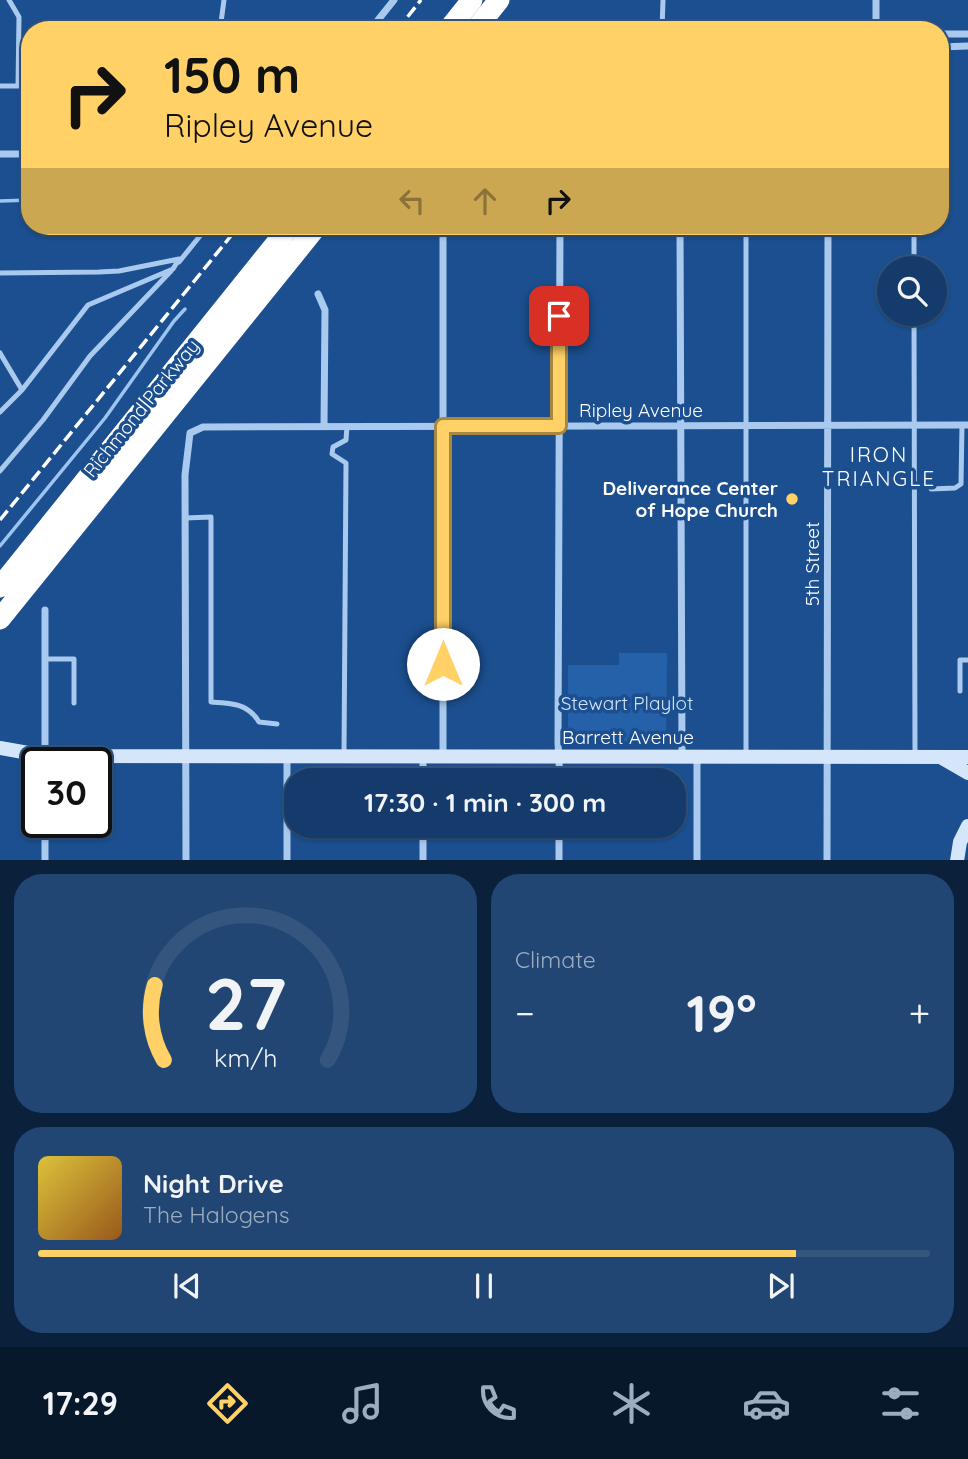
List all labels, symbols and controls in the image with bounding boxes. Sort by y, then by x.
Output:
text: 150 m [164,44,300,105]
icon: right [49,49,140,140]
text: Ripley Avenue [164,105,373,145]
icon: left [393,182,431,220]
icon: ahead [466,182,504,220]
icon: right [539,182,577,220]
map controls [877,256,947,326]
button: search [877,256,947,326]
pin [529,286,589,346]
icon: arrive [540,297,578,335]
street label: Richmond Parkway [78,334,204,482]
street label: Ripley Avenue [579,398,703,422]
district label: IRON TRIANGLE [822,441,936,491]
place label: Deliverance Center of Hope Church [602,476,778,522]
marker: Deliverance Center of Hope Church [784,491,800,507]
street label: 5th Street [800,522,824,606]
position arrow [406,627,480,701]
park label: Stewart Playlot [561,691,693,715]
street label: Barrett Avenue [562,725,694,749]
speed limit sign: 30 [21,747,112,838]
text: 17:30 · 1 min · 300 m [364,786,606,819]
text: Climate [515,945,596,974]
text: 27 [205,957,286,1048]
text: 19° [687,980,757,1045]
text: − [515,989,535,1037]
text: + [909,989,930,1037]
text: km/h [214,1041,277,1072]
text: Night Drive [143,1167,284,1200]
text: The Halogens [143,1200,290,1229]
icon: previous [168,1267,206,1305]
icon: pause [465,1267,503,1305]
icon: next [762,1267,800,1305]
icon: directions [203,1379,252,1428]
icon: music [338,1379,387,1428]
icon: phone [473,1379,522,1428]
icon: climate [607,1379,656,1428]
icon: car [742,1379,791,1428]
icon: filters [876,1379,925,1428]
text: 17:29 [43,1383,118,1423]

